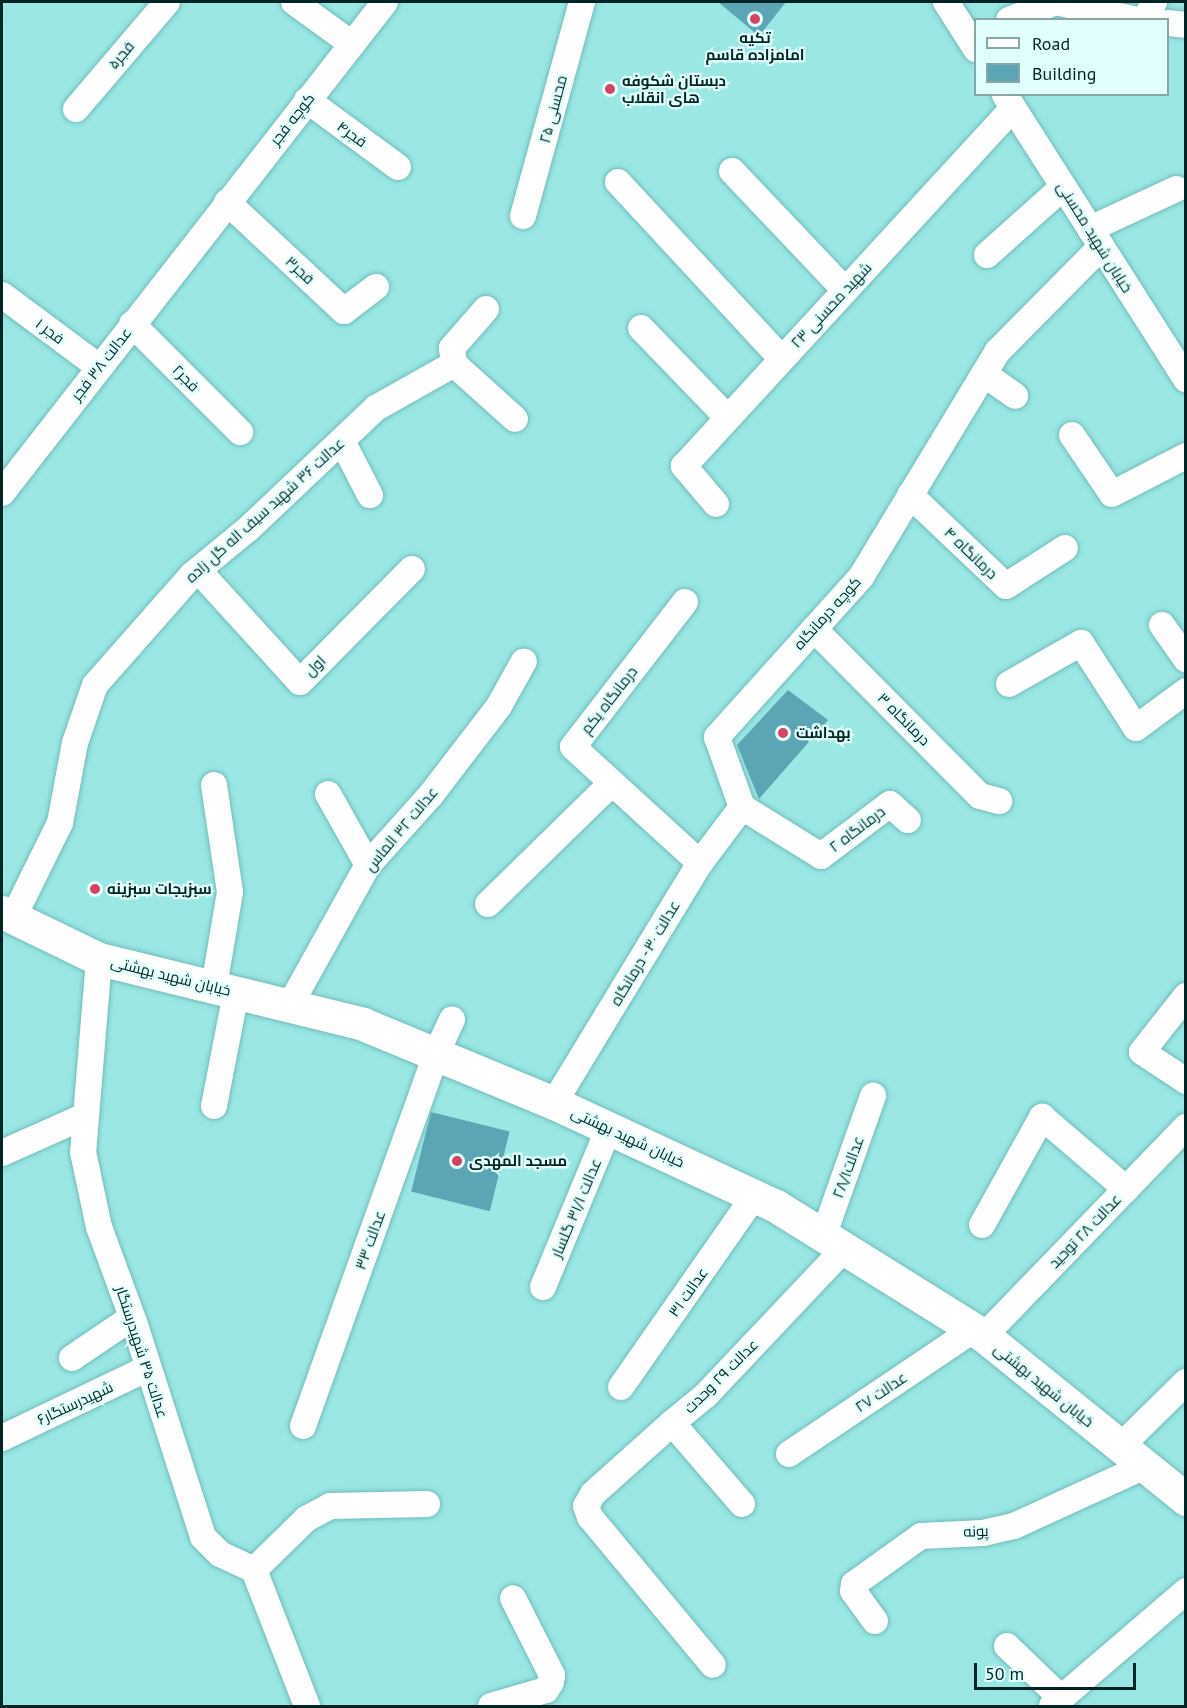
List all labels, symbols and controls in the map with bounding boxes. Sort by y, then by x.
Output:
marker: تکیه امامزاده قاسم [748,12,762,26]
legend [974,18,1169,96]
place label: تکیه امامزاده قاسم [706,28,804,63]
text: Road [1032,32,1070,55]
street label: فجر۵ [104,37,138,73]
text: Building [1032,62,1096,85]
place label: دبستان شکوفه های انقلاب [622,71,726,106]
street label: محسنی ۲۵ [535,73,571,145]
marker: دبستان شکوفه های انقلاب [603,82,617,96]
street label: کوچه فجر [266,89,318,149]
street label: فجر۴ [334,117,370,151]
street label: خیابان شهید محسنی [1054,178,1136,296]
street label: فجر۳ [282,252,318,288]
street label: شهید محسنی ۲۳ [787,259,875,351]
street label: فجر ۱ [32,314,68,348]
street label: عدالت ۳۸ فجر [67,324,135,404]
street label: فجر۲ [169,361,203,395]
street label: عدالت ۳۶ شهید سیف اله گل زاده [182,434,348,586]
street label: درمانگاه ۴ [941,523,1001,583]
street label: کوچه درمانگاه [789,573,865,653]
street label: اول [301,652,329,680]
street label: درمانگاه یکم [577,663,641,737]
street label: درمانگاه ۳ [874,689,934,749]
marker: بهداشت [774,724,792,742]
place label: بهداشت [796,724,851,742]
street label: عدالت ۳۲ الماس [361,783,441,875]
street label: درمانگاه ۲ [826,802,888,856]
place label: سبزیجات سبزینه [107,880,212,898]
marker: سبزیجات سبزینه [88,882,102,896]
street label: عدالت ۳۰ - درمانگاه [606,896,684,1010]
street label: خیابان شهید بهشتی [109,952,233,1000]
street label: خیابان شهید بهشتی [569,1103,687,1171]
street label: عدالت۲۸/۱ [829,1134,867,1200]
place label: مسجد المهدی [469,1152,567,1170]
marker: مسجد المهدی [450,1154,464,1168]
street label: عدالت ۳۱/۱ گلسار [547,1156,605,1260]
street label: عدالت ۲۸ توحید [1045,1190,1125,1272]
street label: عدالت ۳۳ [351,1208,389,1272]
street label: عدالت ۳۱ [665,1264,711,1320]
street label: عدالت ۳۵ شهیدرستگار [112,1284,172,1420]
street label: عدالت ۲۹ وحدت [680,1335,762,1417]
street label: خیابان شهید بهشتی [991,1339,1097,1431]
street label: عدالت ۲۷ [852,1368,910,1416]
street label: شهیدرستگار۶ [34,1378,116,1428]
street label: پونه [963,1522,989,1540]
scale bar [977,1651,1139,1689]
text: 50 m [985,1662,1024,1685]

